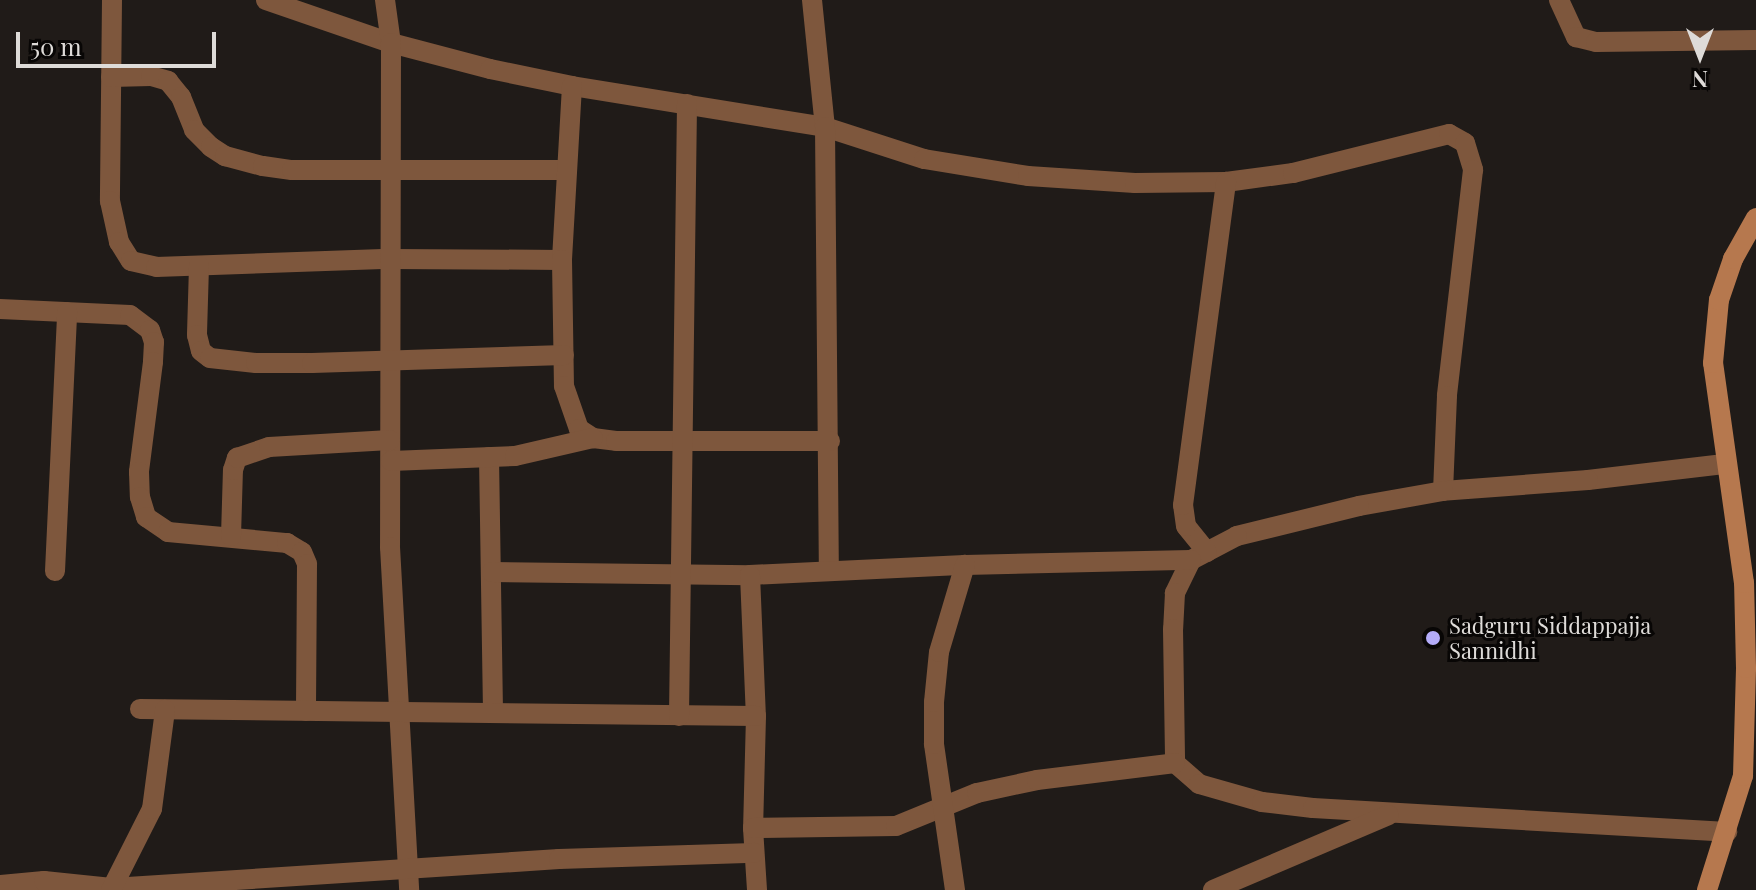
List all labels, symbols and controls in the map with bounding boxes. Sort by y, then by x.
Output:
scale bar [20,16,220,66]
north arrow [1660,16,1740,96]
text: 50 m [30,30,82,62]
text: N [1692,65,1708,95]
place label: Sadguru Siddappajja Sannidhi [1449,612,1651,664]
marker: Sadguru Siddappajja Sannidhi [1424,629,1442,647]

